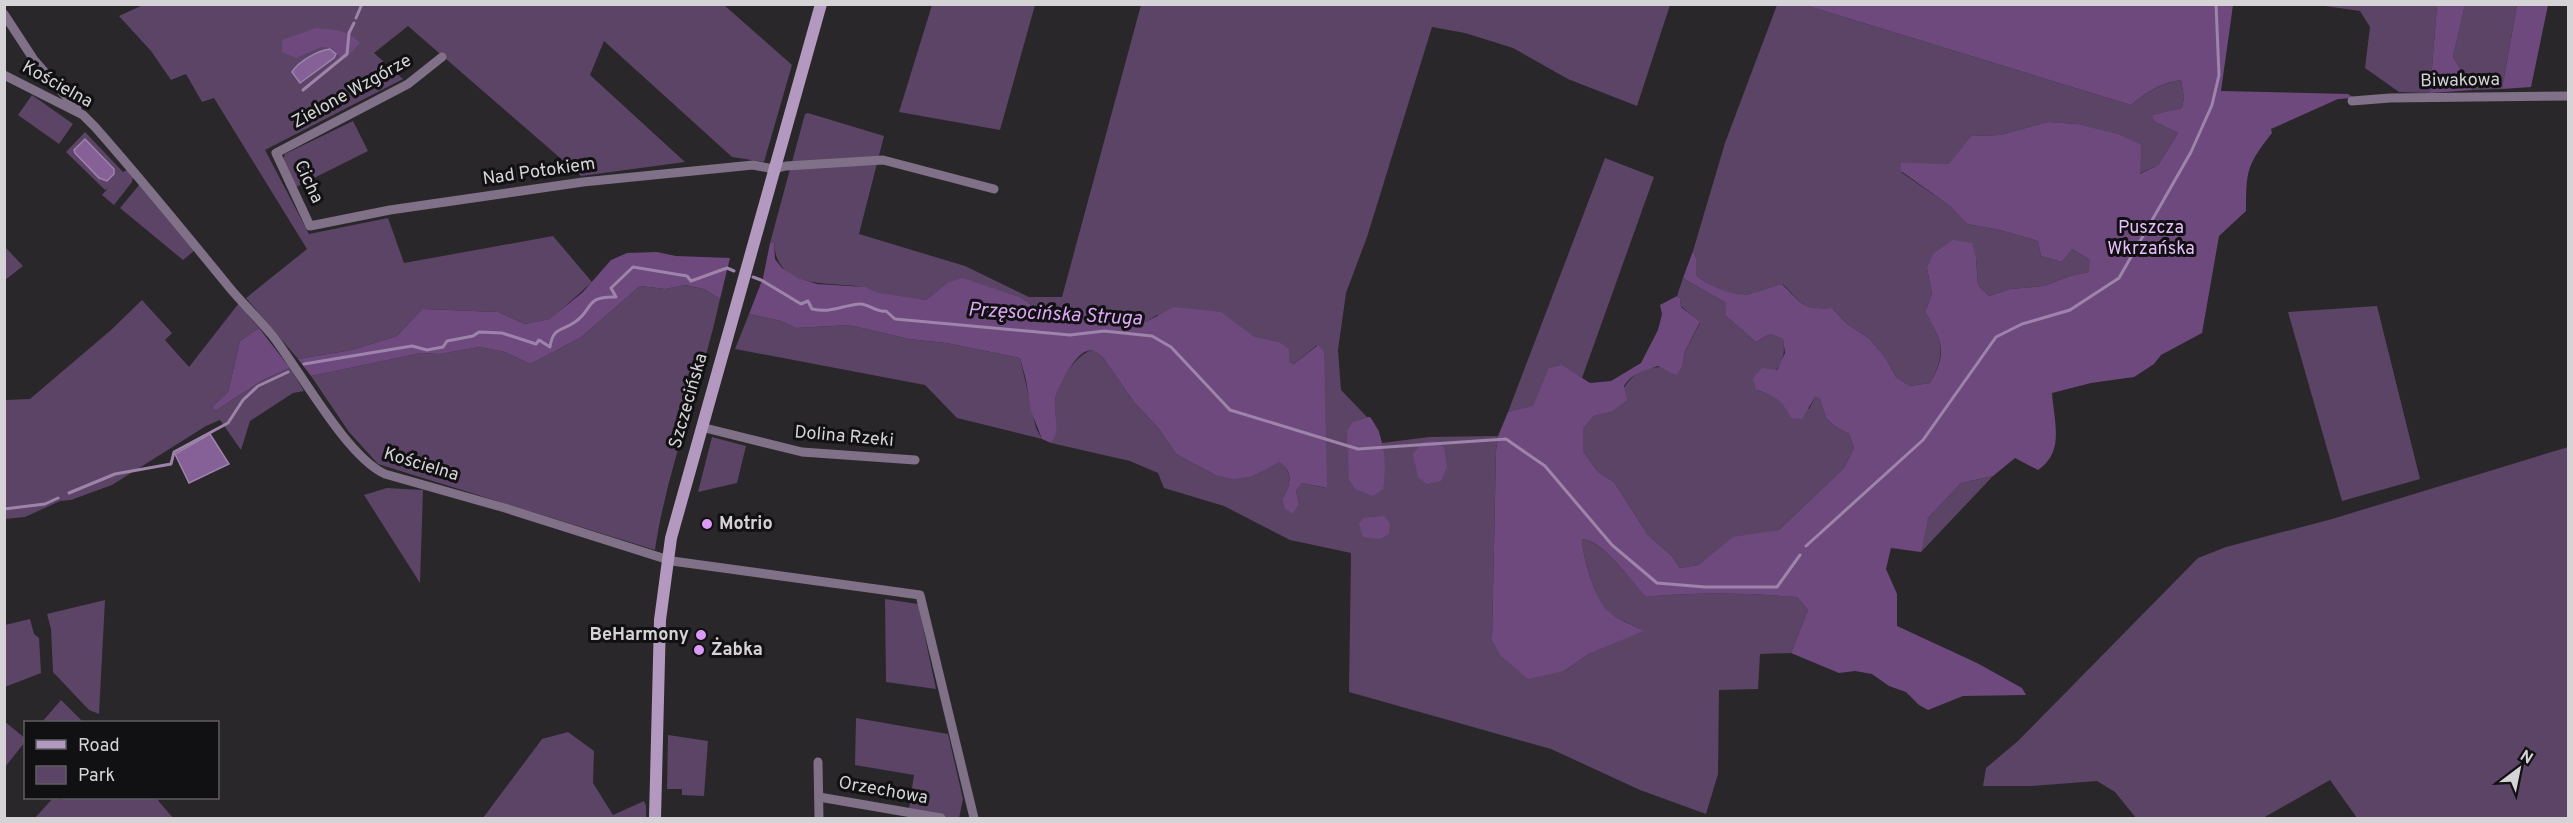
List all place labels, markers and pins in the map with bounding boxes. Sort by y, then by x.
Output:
place label: Motrio [719,513,773,536]
marker: Motrio [700,517,714,531]
place label: BeHarmony [589,624,689,647]
marker: BeHarmony [694,628,708,642]
place label: Żabka [711,637,763,662]
marker: Żabka [692,643,706,657]

